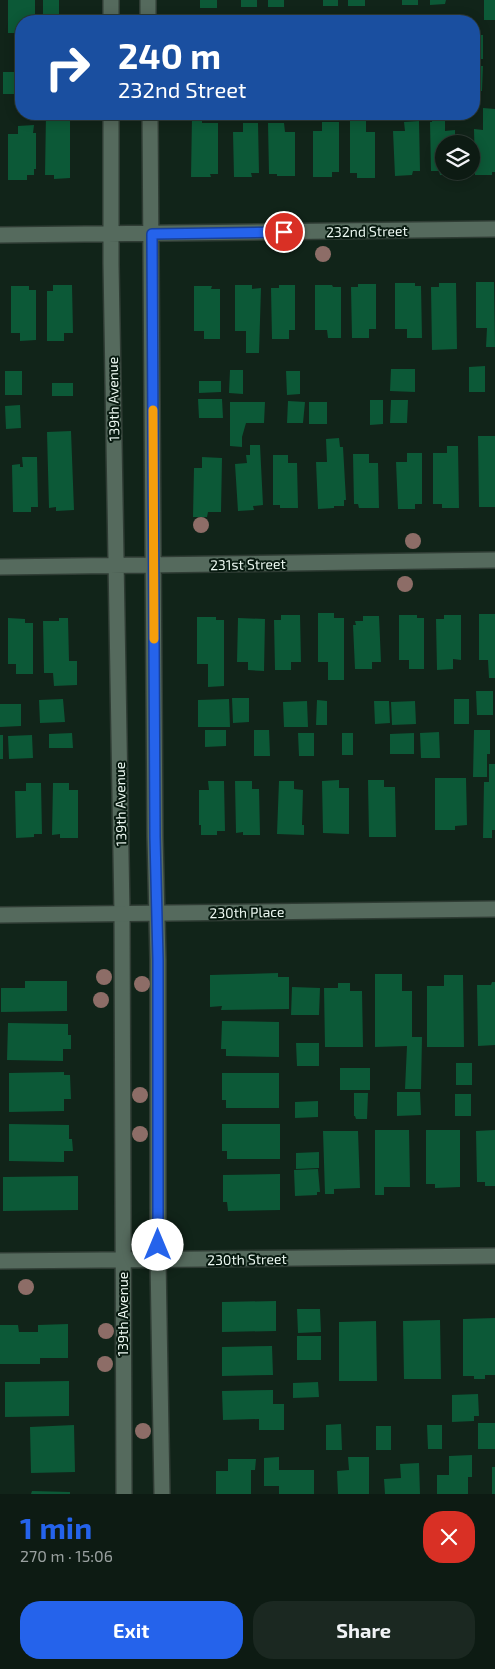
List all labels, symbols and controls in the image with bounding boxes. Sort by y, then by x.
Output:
text: 240 m [118,34,221,76]
icon: right [35,35,100,100]
text: 232nd Street [118,76,246,102]
map controls [435,135,480,180]
button: layers [435,135,480,180]
pin [263,211,305,253]
icon: arrive [270,218,298,246]
street label: 232nd Street [326,222,408,240]
street label: 139th Avenue [104,357,122,441]
street label: 231st Street [210,555,286,573]
street label: 139th Avenue [111,762,129,846]
street label: 230th Place [209,903,285,921]
position arrow [131,1218,183,1270]
street label: 230th Street [207,1250,287,1268]
street label: 139th Avenue [114,1272,131,1356]
text: 1 min [20,1509,92,1545]
button: close [423,1511,475,1563]
text: 270 m · 15:06 [20,1546,113,1565]
button: Exit [20,1601,243,1659]
button: Share [253,1601,475,1659]

